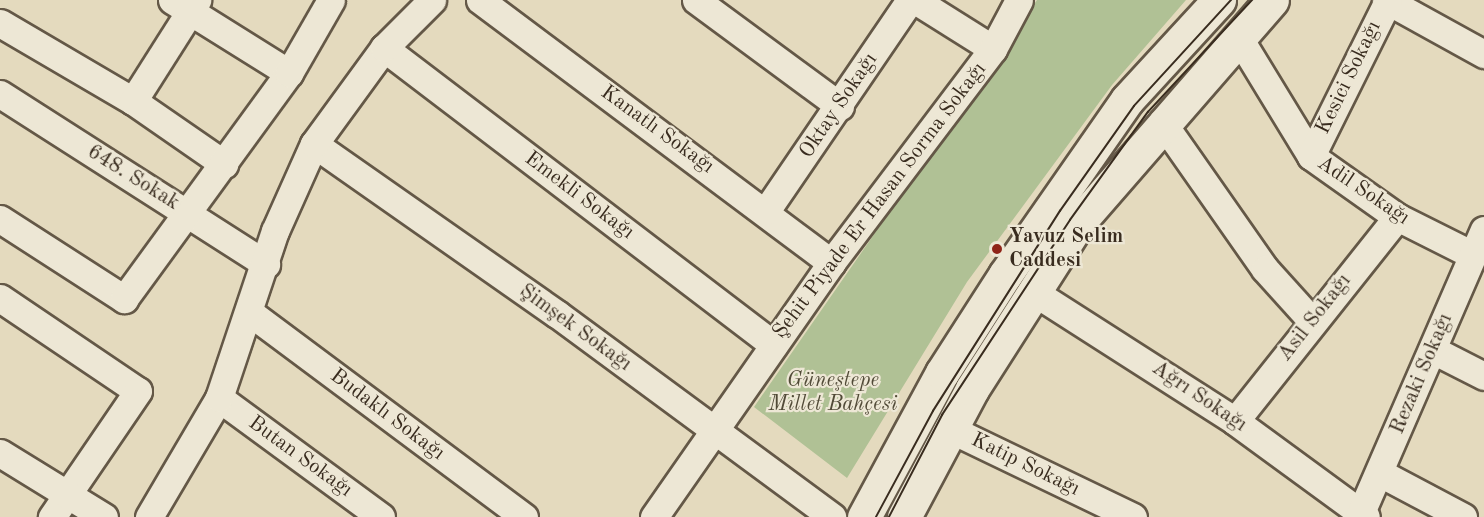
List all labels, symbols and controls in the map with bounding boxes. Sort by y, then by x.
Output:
street label: Kesici Sokağı [1311,17,1387,139]
street label: Oktay Sokağı [795,48,883,164]
street label: Şehit Piyade Er Hasan Sorma Sokağı [768,58,992,344]
street label: Kanatlı Sokağı [595,80,719,180]
street label: 648. Sokak [82,140,184,216]
street label: Emekli Sokağı [519,147,639,245]
street label: Adil Sokağı [1312,151,1414,231]
place label: Yavuz Selim Caddesi [1009,224,1123,274]
marker: Yavuz Selim Caddesi [990,242,1004,256]
street label: Asil Sokağı [1273,269,1357,367]
street label: Şimşek Sokağı [514,279,636,377]
street label: Rezaki Sokağı [1385,310,1459,438]
street label: Ağrı Sokağı [1147,356,1251,438]
street label: Budaklı Sokağı [325,364,449,466]
park label: Güneştepe Millet Bahçesi [768,368,898,418]
street label: Butan Sokağı [243,411,357,503]
street label: Katip Sokağı [967,428,1083,502]

